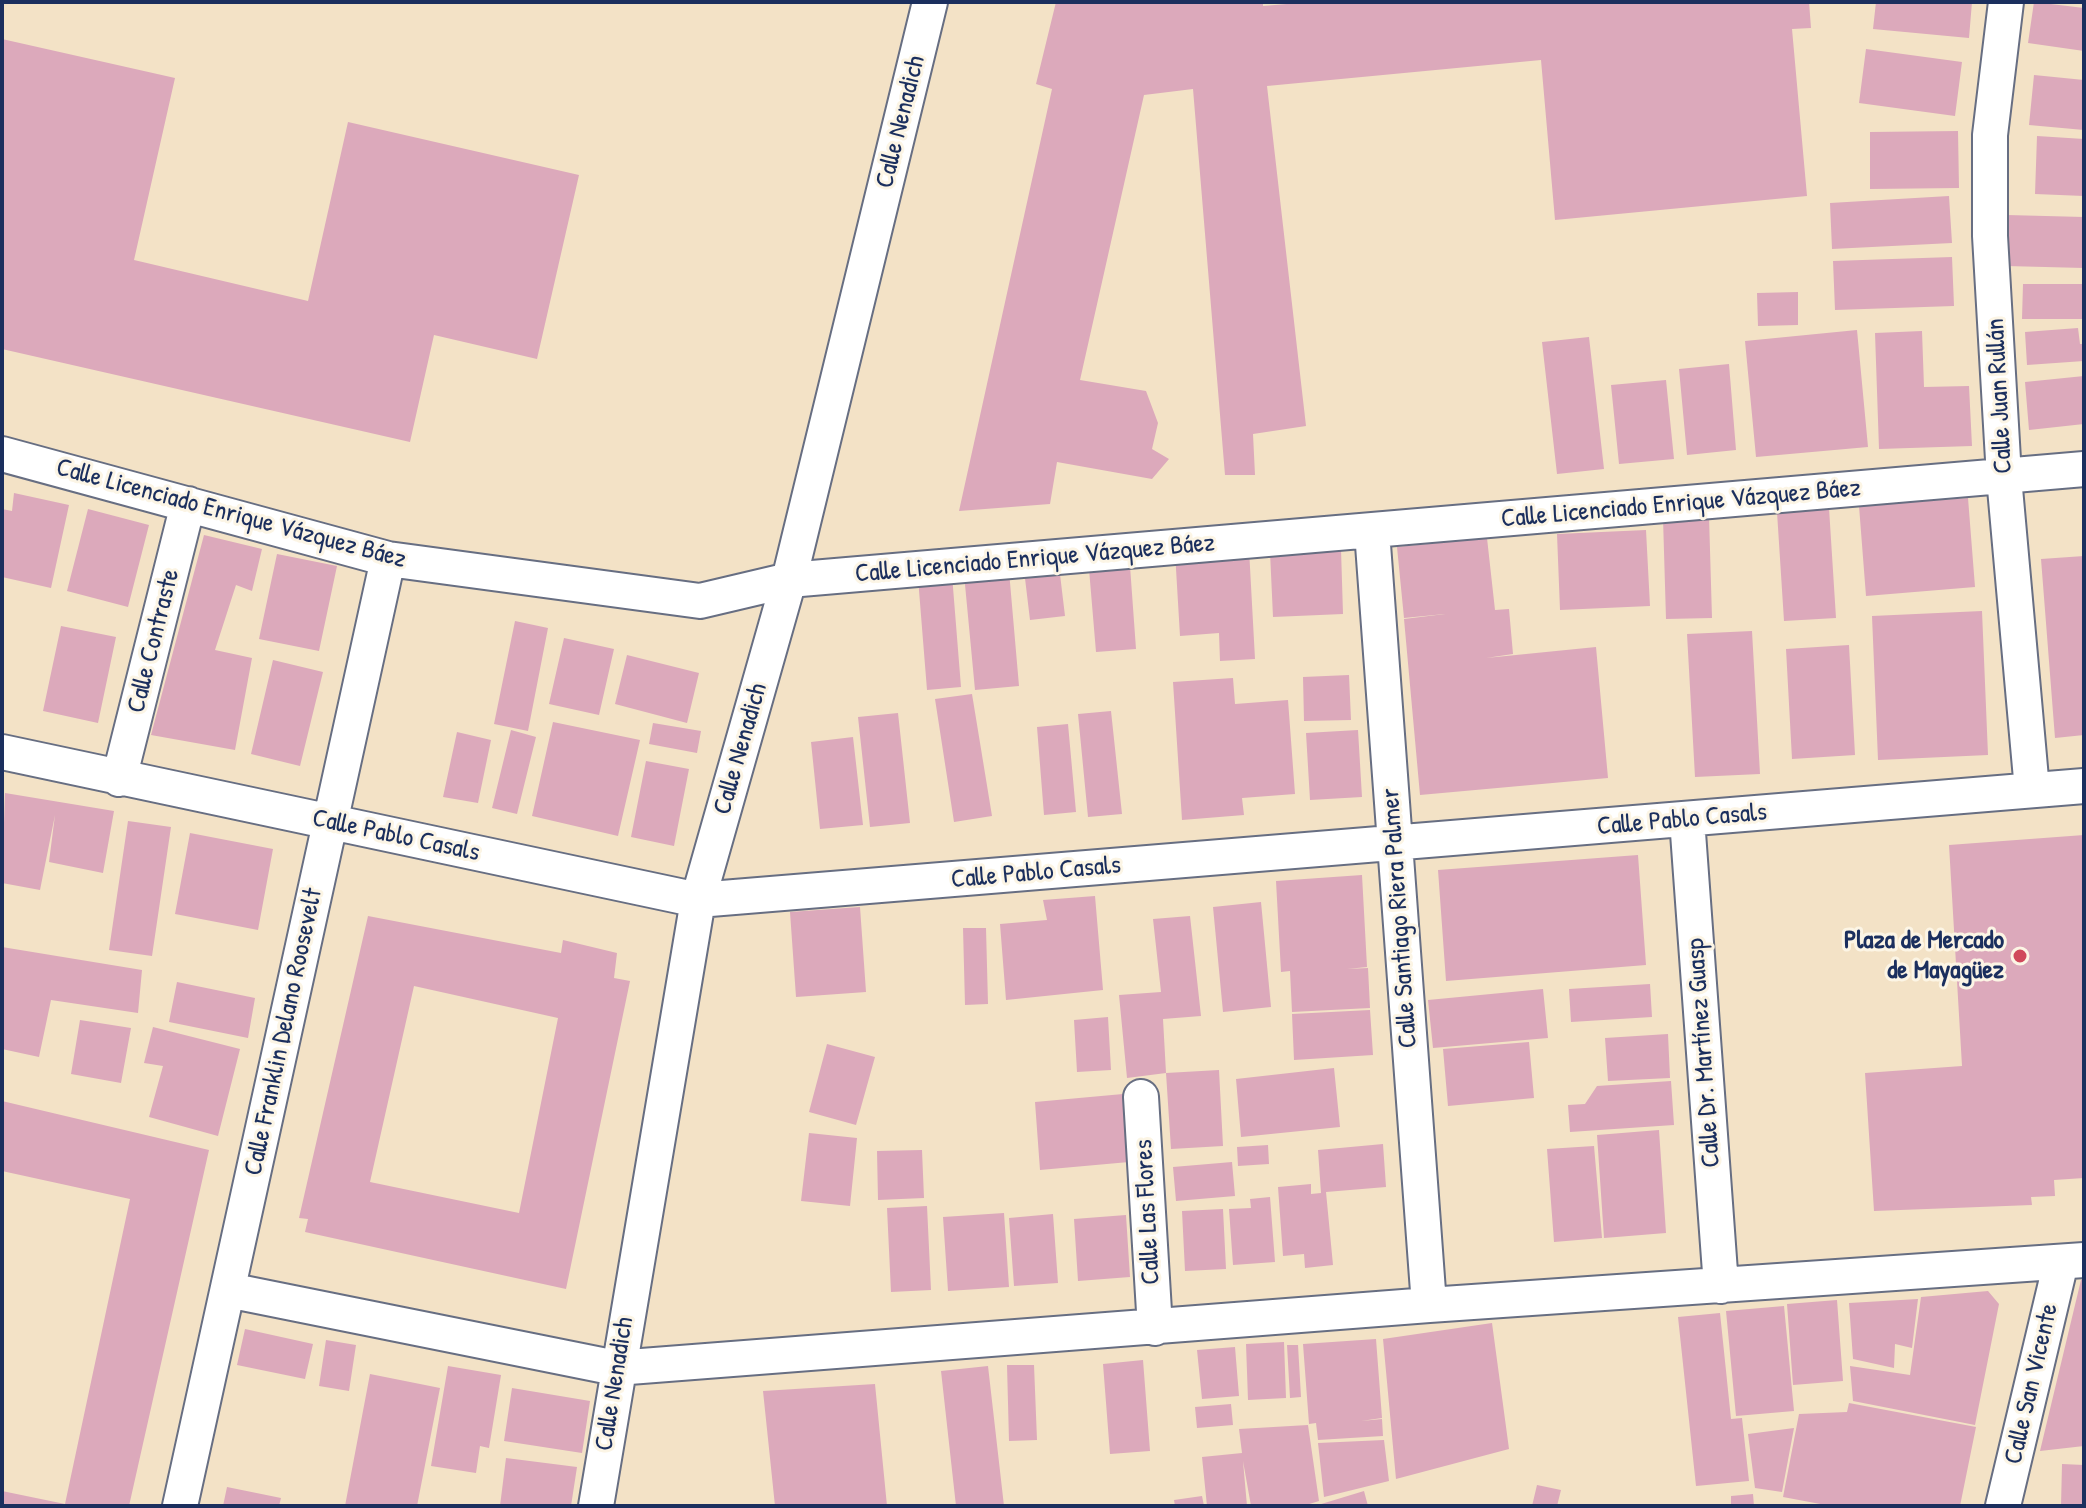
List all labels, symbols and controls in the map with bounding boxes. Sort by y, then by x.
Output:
street label: Calle Nenadich [870,53,932,191]
street label: Calle Juan Rullán [1980,318,2020,474]
street label: Calle Licenciado Enrique Vázquez Báez [53,452,409,576]
street label: Calle Licenciado Enrique Vázquez Báez [1500,473,1862,535]
street label: Calle Licenciado Enrique Vázquez Báez [854,528,1216,590]
street label: Calle Contraste [121,566,187,716]
street label: Calle Nenadich [707,680,775,818]
street label: Calle Santiago Riera Palmer [1375,787,1425,1049]
street label: Calle Pablo Casals [1596,797,1768,843]
street label: Calle Pablo Casals [309,803,483,869]
street label: Calle Pablo Casals [950,850,1122,896]
street label: Calle Franklin Delano Roosevelt [238,886,330,1178]
place label: Plaza de Mercado de Mayagüez [1844,925,2004,986]
street label: Calle Dr. Martínez Guasp [1680,937,1728,1169]
marker: Plaza de Mercado de Mayagüez [2011,947,2029,965]
street label: Calle Las Flores [1129,1139,1167,1285]
street label: Calle San Vicente [1998,1301,2066,1467]
street label: Calle Nenadich [589,1315,641,1453]

